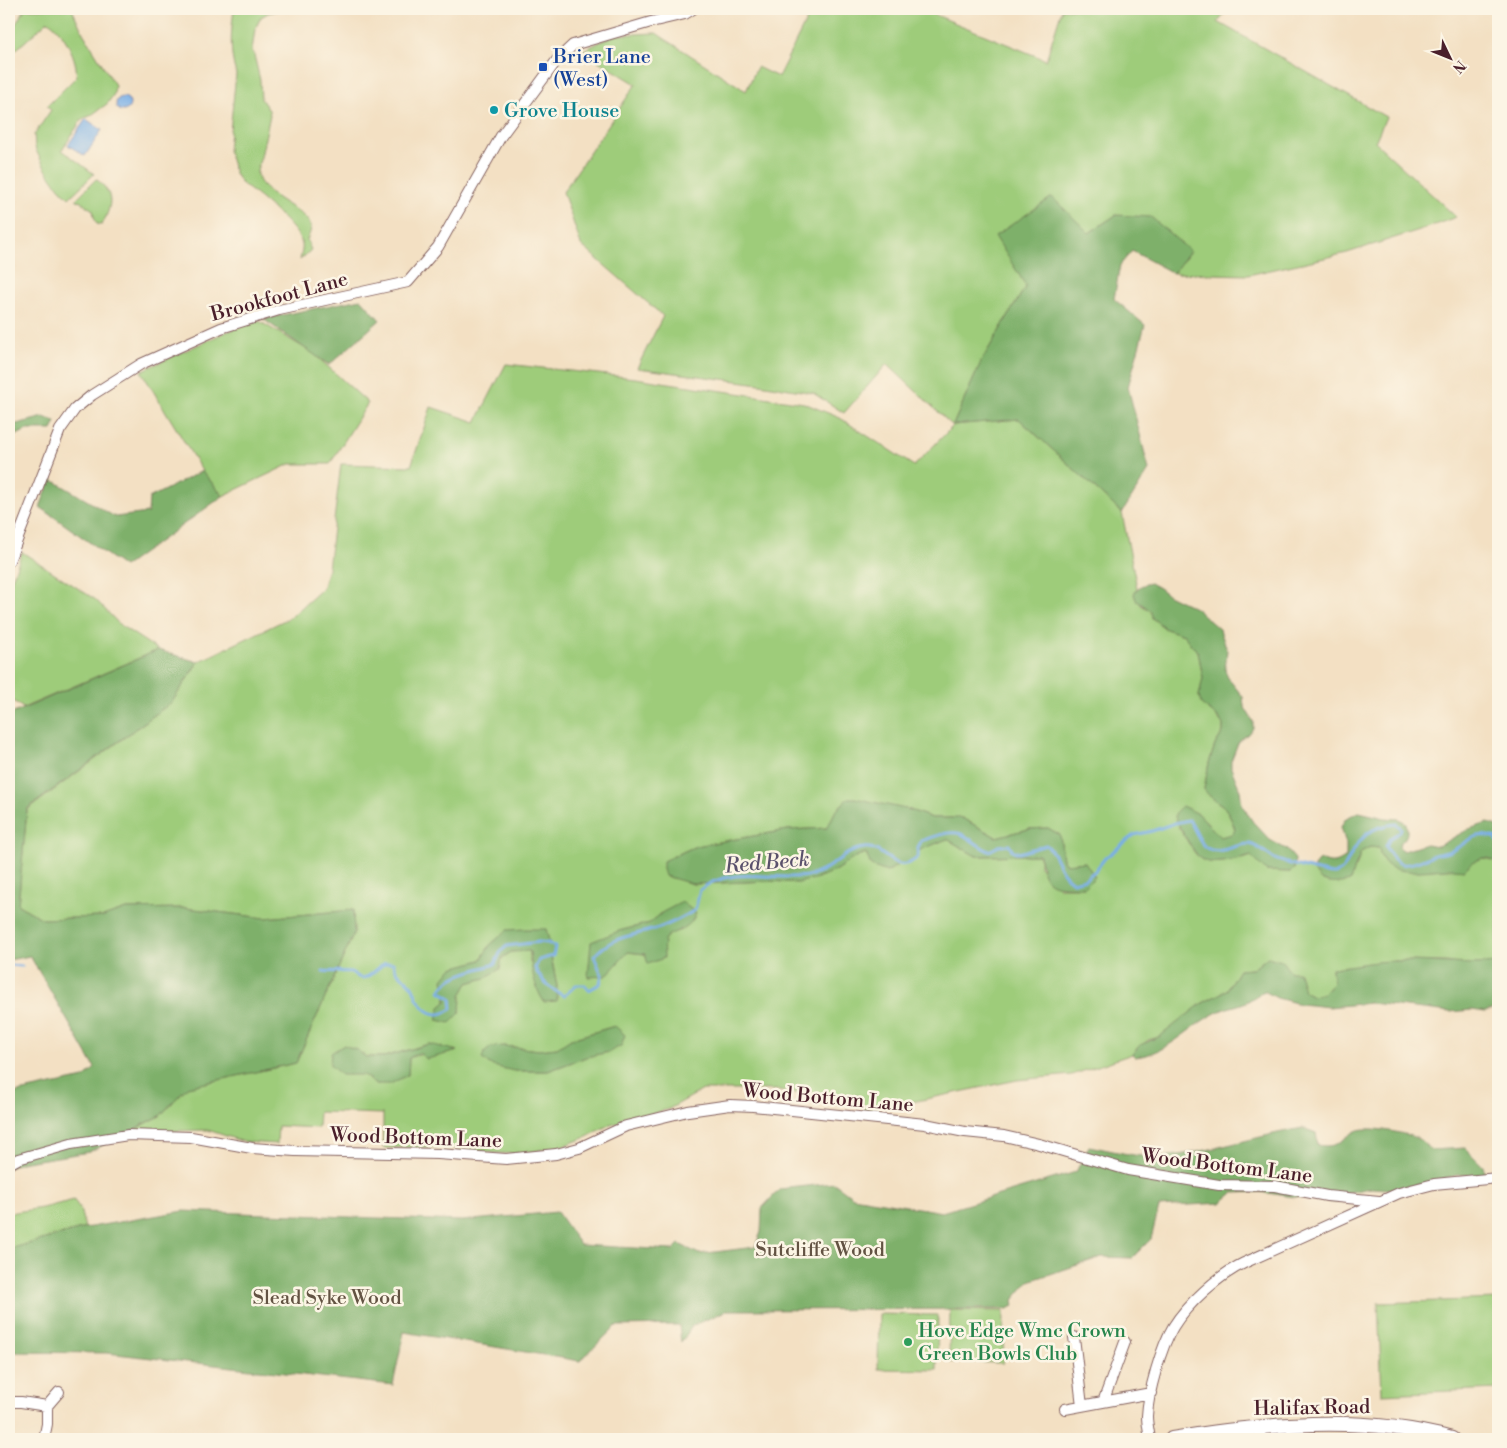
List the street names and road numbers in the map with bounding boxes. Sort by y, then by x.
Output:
street label: Brookfoot Lane [207,267,351,328]
street label: Wood Bottom Lane [740,1078,915,1118]
street label: Wood Bottom Lane [329,1123,502,1154]
street label: Wood Bottom Lane [1139,1143,1314,1189]
street label: Halifax Road [1253,1395,1371,1422]

